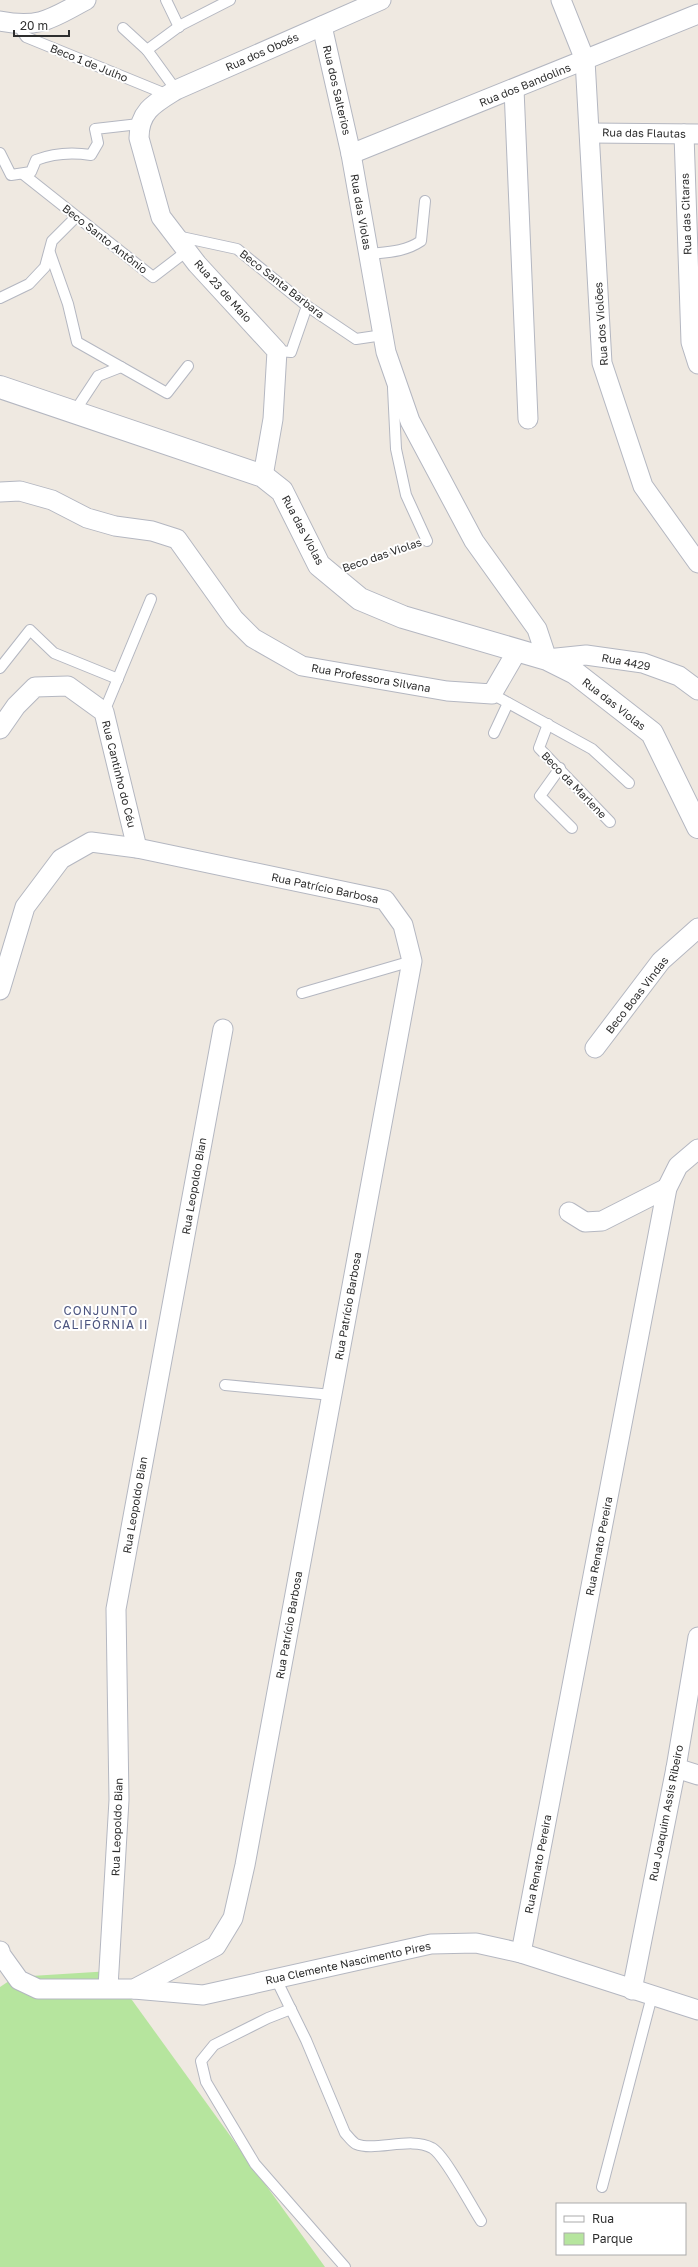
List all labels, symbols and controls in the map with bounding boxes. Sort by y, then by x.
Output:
scale bar [14,12,69,38]
text: 20 m [20,18,48,33]
street label: Rua dos Oboés [223,30,300,73]
street label: Beco 1 de Julho [48,41,130,84]
street label: Rua dos Salterios [321,44,354,136]
street label: Rua dos Bandolins [477,60,573,109]
street label: Rua das Flautas [602,125,686,140]
street label: Rua das Violas [348,173,375,251]
street label: Rua das Citaras [678,173,693,255]
street label: Beco Santo Antônio [60,201,151,276]
street label: Beco Santa Barbara [237,247,327,321]
street label: Rua 23 de Maio [192,257,255,325]
street label: Rua dos Violões [591,282,610,366]
street label: Rua das Violas [280,493,327,567]
street label: Beco das Violas [340,535,423,574]
street label: Rua 4429 [601,650,652,673]
street label: Rua Professora Silvana [310,661,432,694]
street label: Rua das Violas [580,675,649,733]
street label: Rua Cantinho do Céu [100,719,139,829]
street label: Beco da Marlene [539,749,610,821]
street label: Rua Patrício Barbosa [270,870,380,905]
street label: Beco Boas Vindas [603,954,671,1036]
street label: Rua Leopoldo Bian [179,1136,208,1235]
street label: Rua Patrício Barbosa [332,1251,363,1361]
district label: CONJUNTO CALIFÓRNIA II [53,1303,149,1332]
street label: Rua Leopoldo Bian [120,1455,149,1554]
street label: Rua Renato Pereira [583,1495,614,1597]
street label: Rua Patrício Barbosa [273,1570,304,1680]
street label: Rua Joaquim Assis Ribeiro [646,1743,685,1882]
street label: Rua Leopoldo Bian [108,1778,125,1876]
street label: Rua Renato Pereira [522,1813,553,1915]
street label: Rua Clemente Nascimento Pires [264,1939,432,1986]
legend [556,2203,686,2255]
text: Rua [592,2211,614,2226]
text: Parque [592,2231,633,2246]

